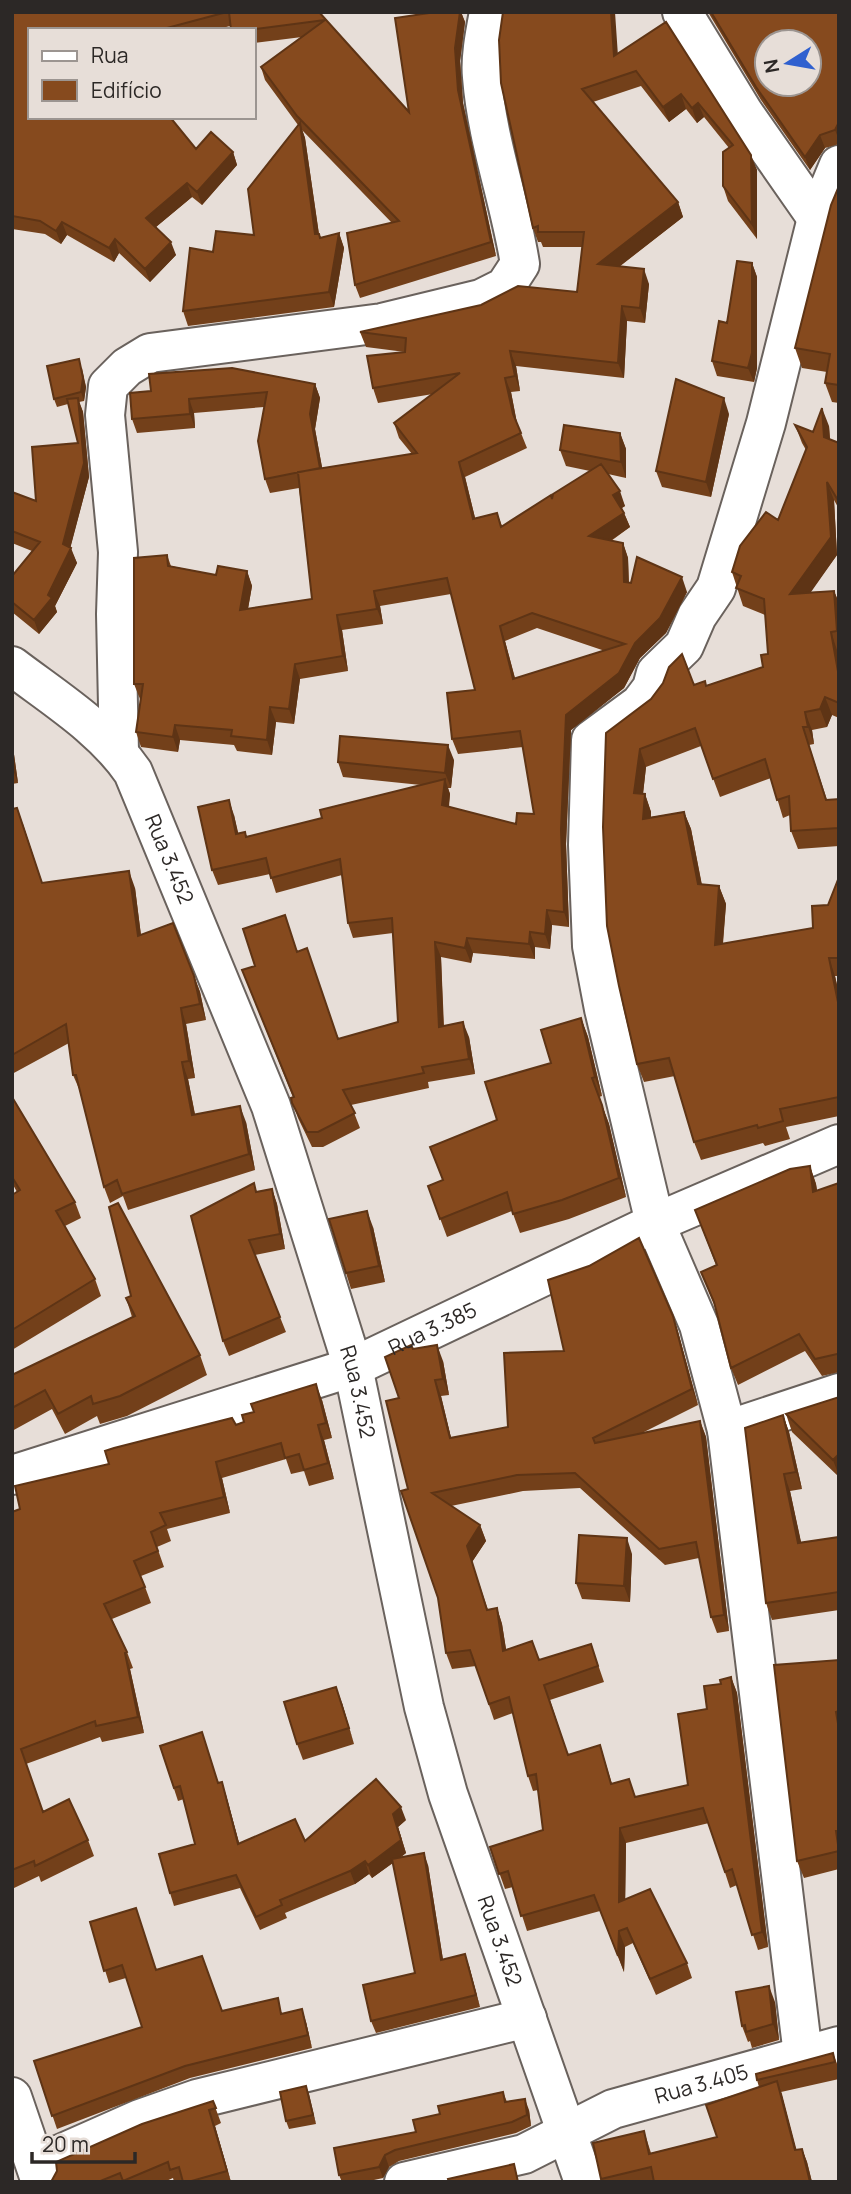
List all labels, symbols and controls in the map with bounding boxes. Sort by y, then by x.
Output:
legend [28,28,256,119]
north arrow [753,28,823,98]
text: Rua [91,41,128,69]
text: N [757,57,785,75]
text: Edifício [91,76,162,104]
street label: Rua 3.452 [139,810,201,908]
street label: Rua 3.385 [384,1295,481,1361]
street label: Rua 3.452 [334,1342,383,1441]
street label: Rua 3.452 [472,1891,529,1990]
street label: Rua 3.405 [651,2057,751,2110]
scale bar [32,2120,135,2164]
text: 20 m [42,2130,89,2158]

